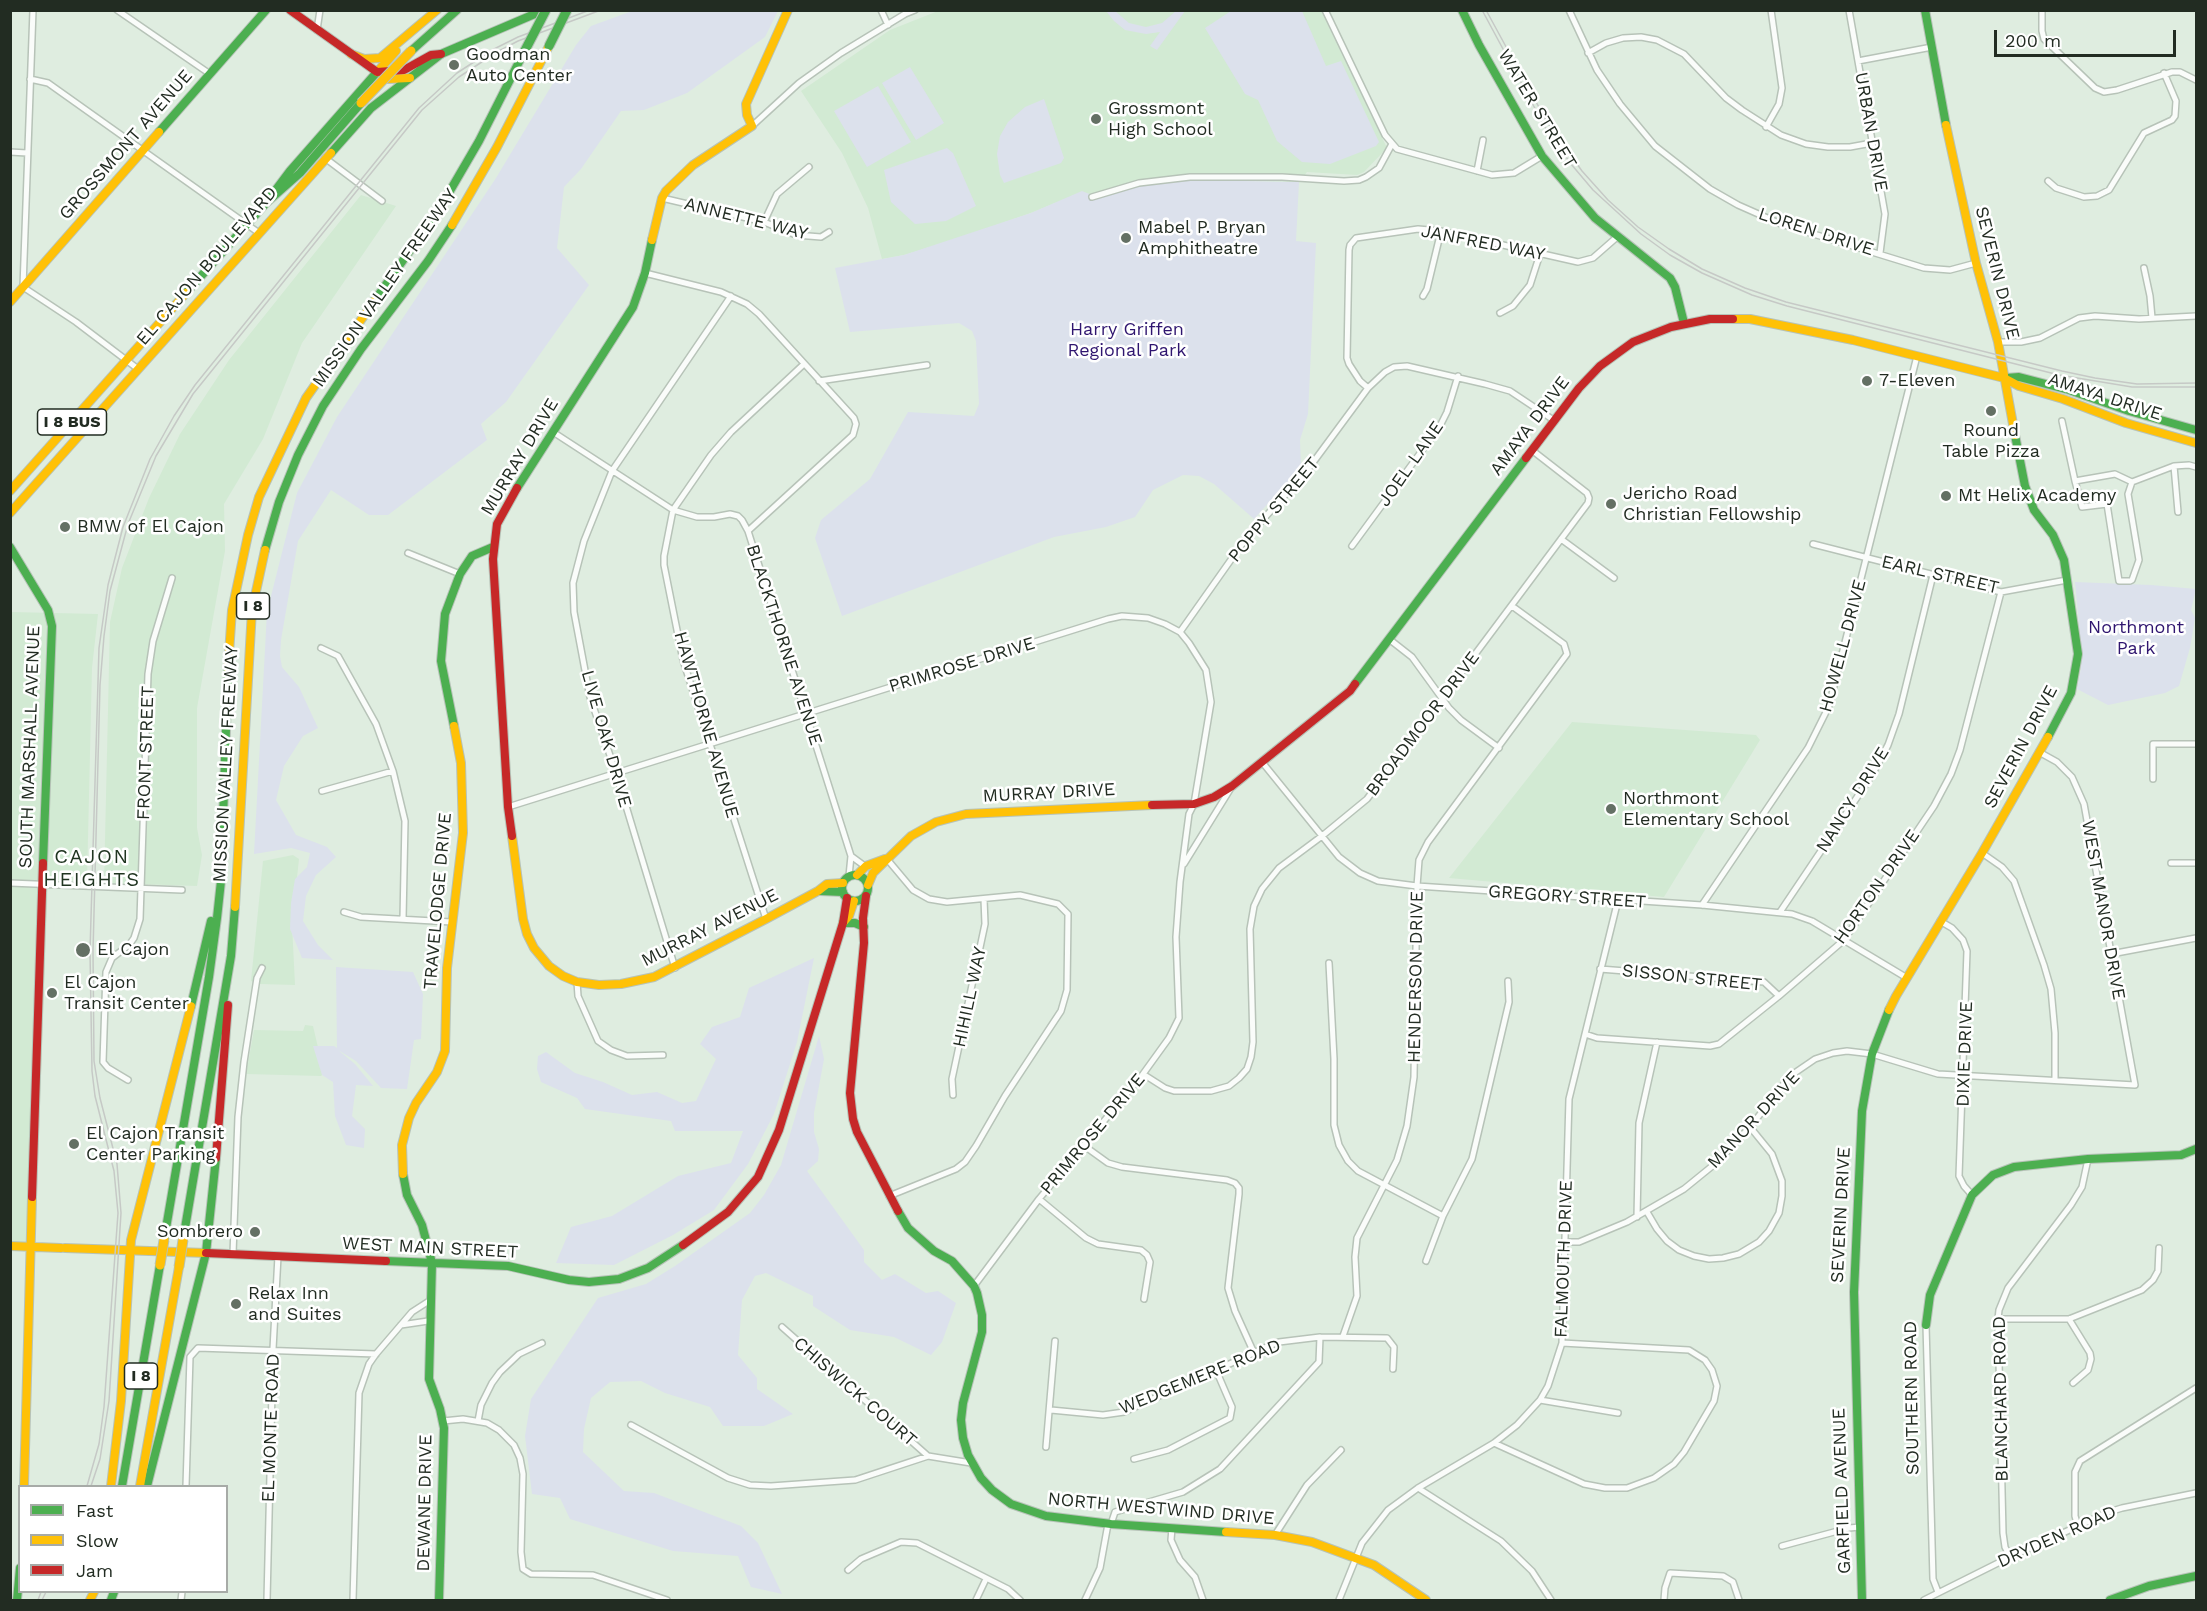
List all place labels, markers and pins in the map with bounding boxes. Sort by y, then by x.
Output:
place label: Goodman Auto Center [466,44,572,86]
marker: Goodman Auto Center [447,58,461,72]
place label: Grossmont High School [1108,98,1213,140]
marker: Grossmont High School [1089,112,1103,126]
place label: Mabel P. Bryan Amphitheatre [1138,217,1266,260]
marker: Mabel P. Bryan Amphitheatre [1119,231,1133,245]
place label: 7-Eleven [1879,370,1955,392]
marker: 7-Eleven [1860,374,1874,388]
marker: Round Table Pizza [1984,404,1998,418]
place label: Round Table Pizza [1942,420,2040,462]
place label: Jericho Road Christian Fellowship [1623,483,1801,526]
place label: Mt Helix Academy [1958,485,2116,507]
marker: Mt Helix Academy [1939,489,1953,503]
marker: Jericho Road Christian Fellowship [1604,497,1618,511]
place label: BMW of El Cajon [77,516,224,538]
marker: BMW of El Cajon [58,520,72,534]
place label: Northmont Elementary School [1623,788,1789,830]
marker: Northmont Elementary School [1604,802,1618,816]
place label: El Cajon [97,939,169,961]
marker: El Cajon [74,941,92,959]
place label: El Cajon Transit Center [64,972,189,1014]
marker: El Cajon Transit Center [45,986,59,1000]
place label: El Cajon Transit Center Parking [86,1123,224,1166]
marker: El Cajon Transit Center Parking [67,1137,81,1151]
place label: Sombrero [157,1221,243,1243]
marker: Sombrero [248,1225,262,1239]
place label: Relax Inn and Suites [248,1283,342,1326]
marker: Relax Inn and Suites [229,1297,243,1311]

